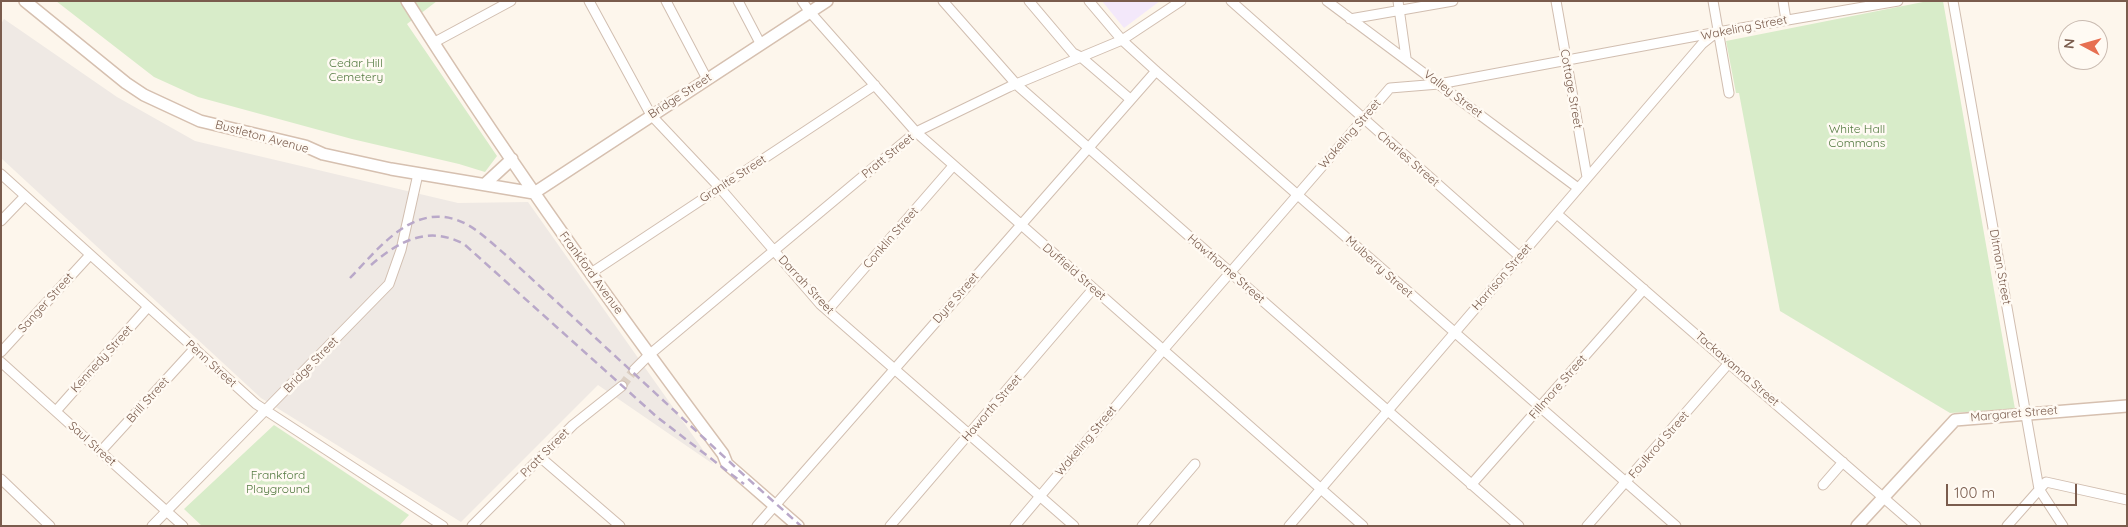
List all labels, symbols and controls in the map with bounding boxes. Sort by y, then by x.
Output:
street label: Wakeling Street [1700,13,1788,43]
north arrow [2058,20,2108,70]
text: N [2060,37,2079,50]
street label: Cottage Street [1557,48,1585,130]
park label: Cedar Hill Cemetery [329,56,383,84]
street label: Valley Street [1421,67,1485,121]
street label: Bridge Street [646,70,714,122]
street label: Wakeling Street [1316,96,1384,172]
street label: Bustleton Avenue [214,118,310,156]
park label: White Hall Commons [1829,122,1885,150]
street label: Charles Street [1374,128,1442,190]
street label: Pratt Street [859,131,917,181]
street label: Granite Street [697,152,769,206]
street label: Conklin Street [860,204,922,272]
street label: Ditman Street [1986,228,2014,306]
street label: Frankford Avenue [556,229,626,317]
street label: Hawthorne Street [1184,231,1268,307]
street label: Mulberry Street [1342,233,1416,301]
street label: Duffield Street [1039,241,1109,303]
street label: Harrison Street [1469,241,1535,313]
street label: Darrah Street [775,253,837,317]
street label: Sanger Street [15,270,77,336]
street label: Dyre Street [930,270,982,326]
street label: Kennedy Street [68,322,136,396]
street label: Tackawanna Street [1692,329,1782,409]
street label: Bridge Street [281,334,341,396]
street label: Penn Street [182,337,240,391]
street label: Fillmore Street [1526,352,1590,422]
street label: Haworth Street [959,372,1025,444]
street label: Brill Street [124,374,172,426]
street label: Wakeling Street [1052,403,1120,479]
street label: Margaret Street [1970,403,2058,425]
street label: Foulkrod Street [1626,408,1692,482]
street label: Saul Street [65,419,119,469]
street label: Pratt Street [518,426,572,480]
park label: Frankford Playground [246,468,310,496]
scale bar [1948,474,2079,506]
text: 100 m [1954,483,1995,502]

